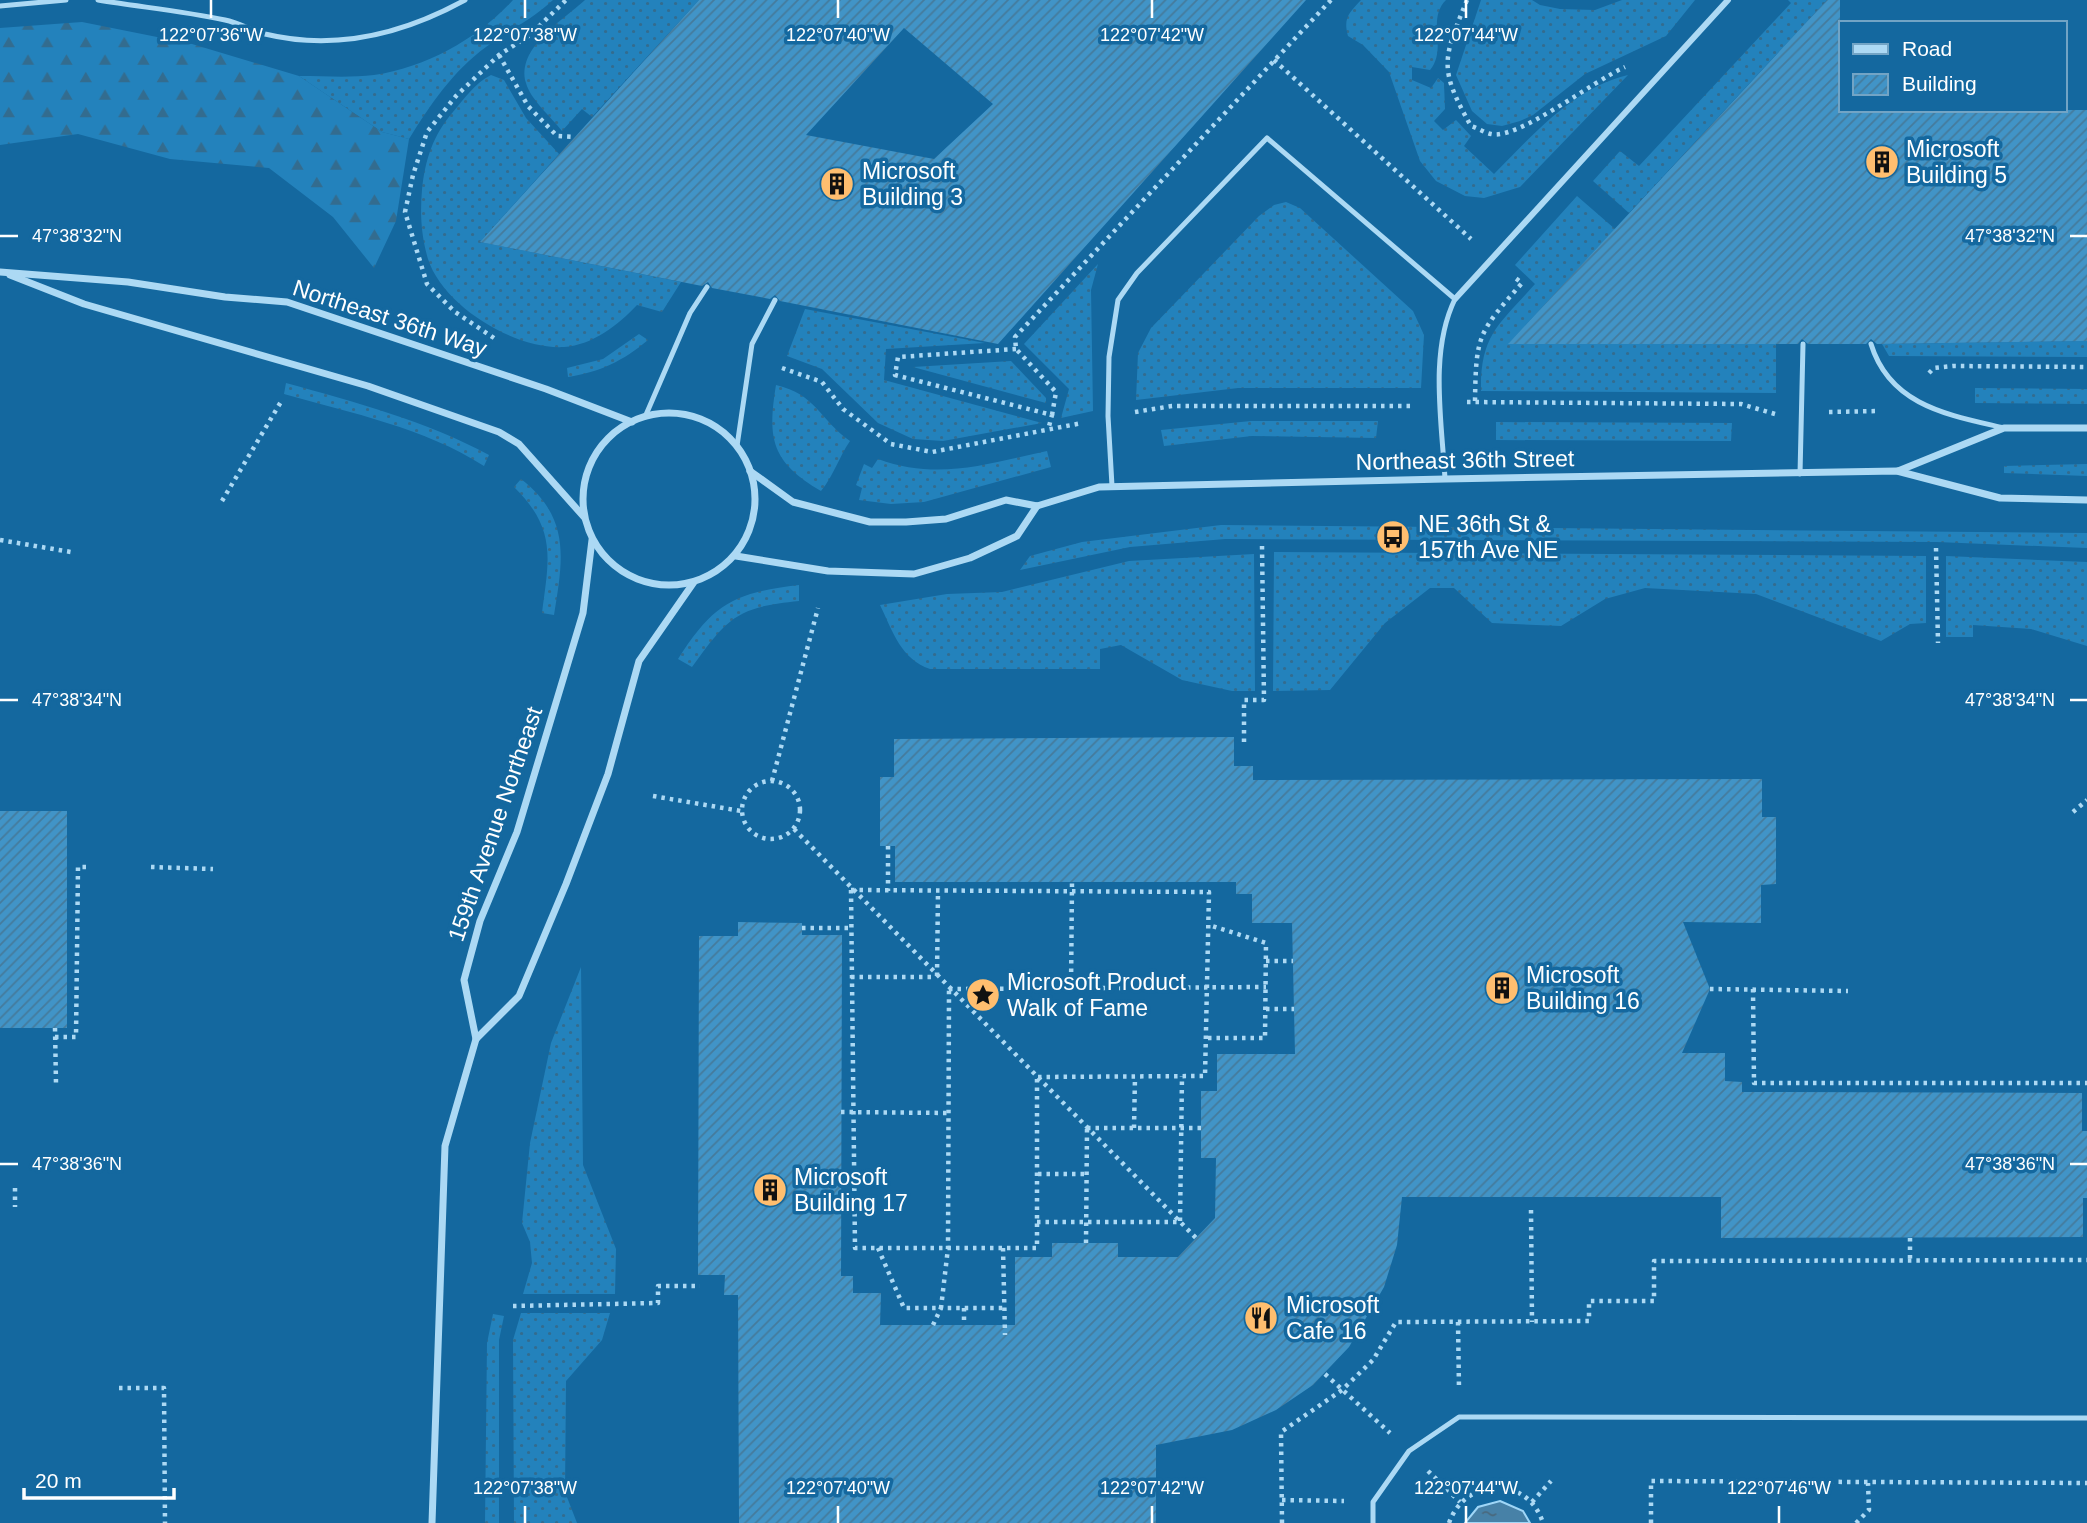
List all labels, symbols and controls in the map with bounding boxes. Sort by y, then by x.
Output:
legend [1839,21,2066,112]
text: 122°07'36"W [159,25,263,45]
text: 122°07'38"W [473,25,577,45]
text: 122°07'40"W [786,25,890,45]
text: 122°07'42"W [1100,25,1204,45]
text: 122°07'44"W [1414,25,1518,45]
text: Road [1902,37,1952,60]
text: Building [1902,72,1977,95]
place label: Microsoft Building 5 [1906,136,2007,188]
building icon: Microsoft Building 5 [1863,143,1901,181]
place label: Microsoft Building 3 [862,158,963,210]
building icon: Microsoft Building 3 [818,165,856,203]
text: 47°38'32"N [32,226,122,246]
text: 47°38'32"N [1965,226,2055,246]
street label: Northeast 36th Way [290,274,491,362]
street label: Northeast 36th Street [1355,445,1575,475]
place label: NE 36th St & 157th Ave NE [1418,511,1558,563]
bus stop icon: NE 36th St & 157th Ave NE [1374,518,1412,556]
text: 47°38'34"N [32,690,122,710]
text: 47°38'34"N [1965,690,2055,710]
street label: 159th Avenue Northeast [443,703,548,945]
place label: Microsoft Building 16 [1526,962,1640,1014]
place label: Microsoft Product Walk of Fame [1007,969,1187,1021]
building icon: Microsoft Building 16 [1483,969,1521,1007]
place icon: Microsoft Product Walk of Fame [964,976,1002,1014]
text: 47°38'36"N [32,1154,122,1174]
text: 47°38'36"N [1965,1154,2055,1174]
place label: Microsoft Building 17 [794,1164,908,1216]
building icon: Microsoft Building 17 [751,1171,789,1209]
place label: Microsoft Cafe 16 [1286,1292,1380,1344]
restaurant icon: Microsoft Cafe 16 [1242,1299,1280,1337]
scale bar [24,1456,175,1500]
text: 20 m [35,1469,82,1492]
text: 122°07'38"W [473,1478,577,1498]
text: 122°07'40"W [786,1478,890,1498]
text: 122°07'42"W [1100,1478,1204,1498]
text: 122°07'44"W [1414,1478,1518,1498]
text: 122°07'46"W [1727,1478,1831,1498]

